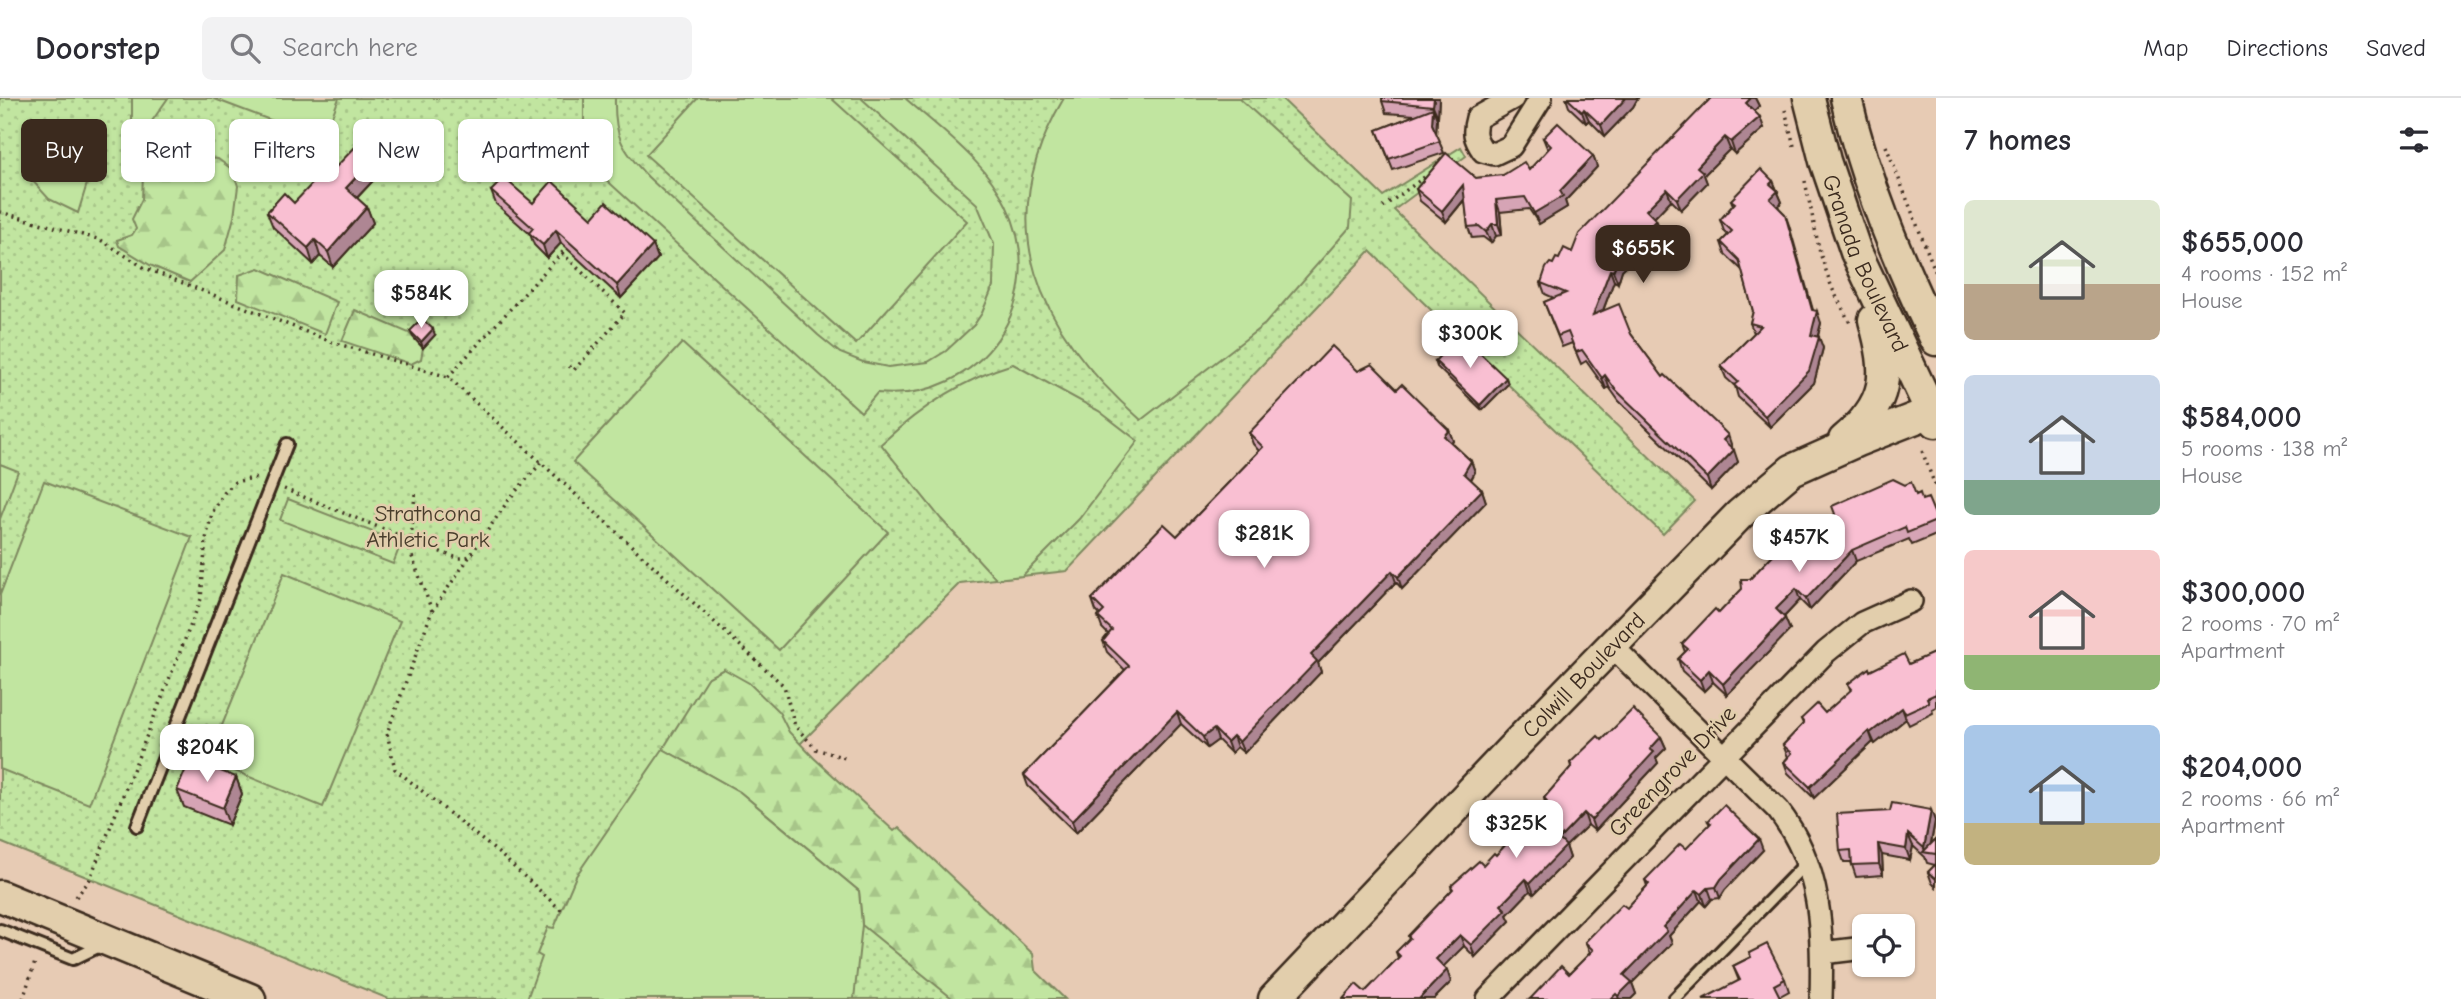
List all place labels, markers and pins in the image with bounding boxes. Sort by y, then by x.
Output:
pin: $655K [1594,226,1692,285]
pin: $584K [372,271,470,330]
pin: $300K [1421,310,1519,370]
pin: $281K [1215,510,1313,570]
pin: $457K [1750,514,1848,574]
pin: $204K [158,724,256,784]
pin: $325K [1467,800,1565,860]

